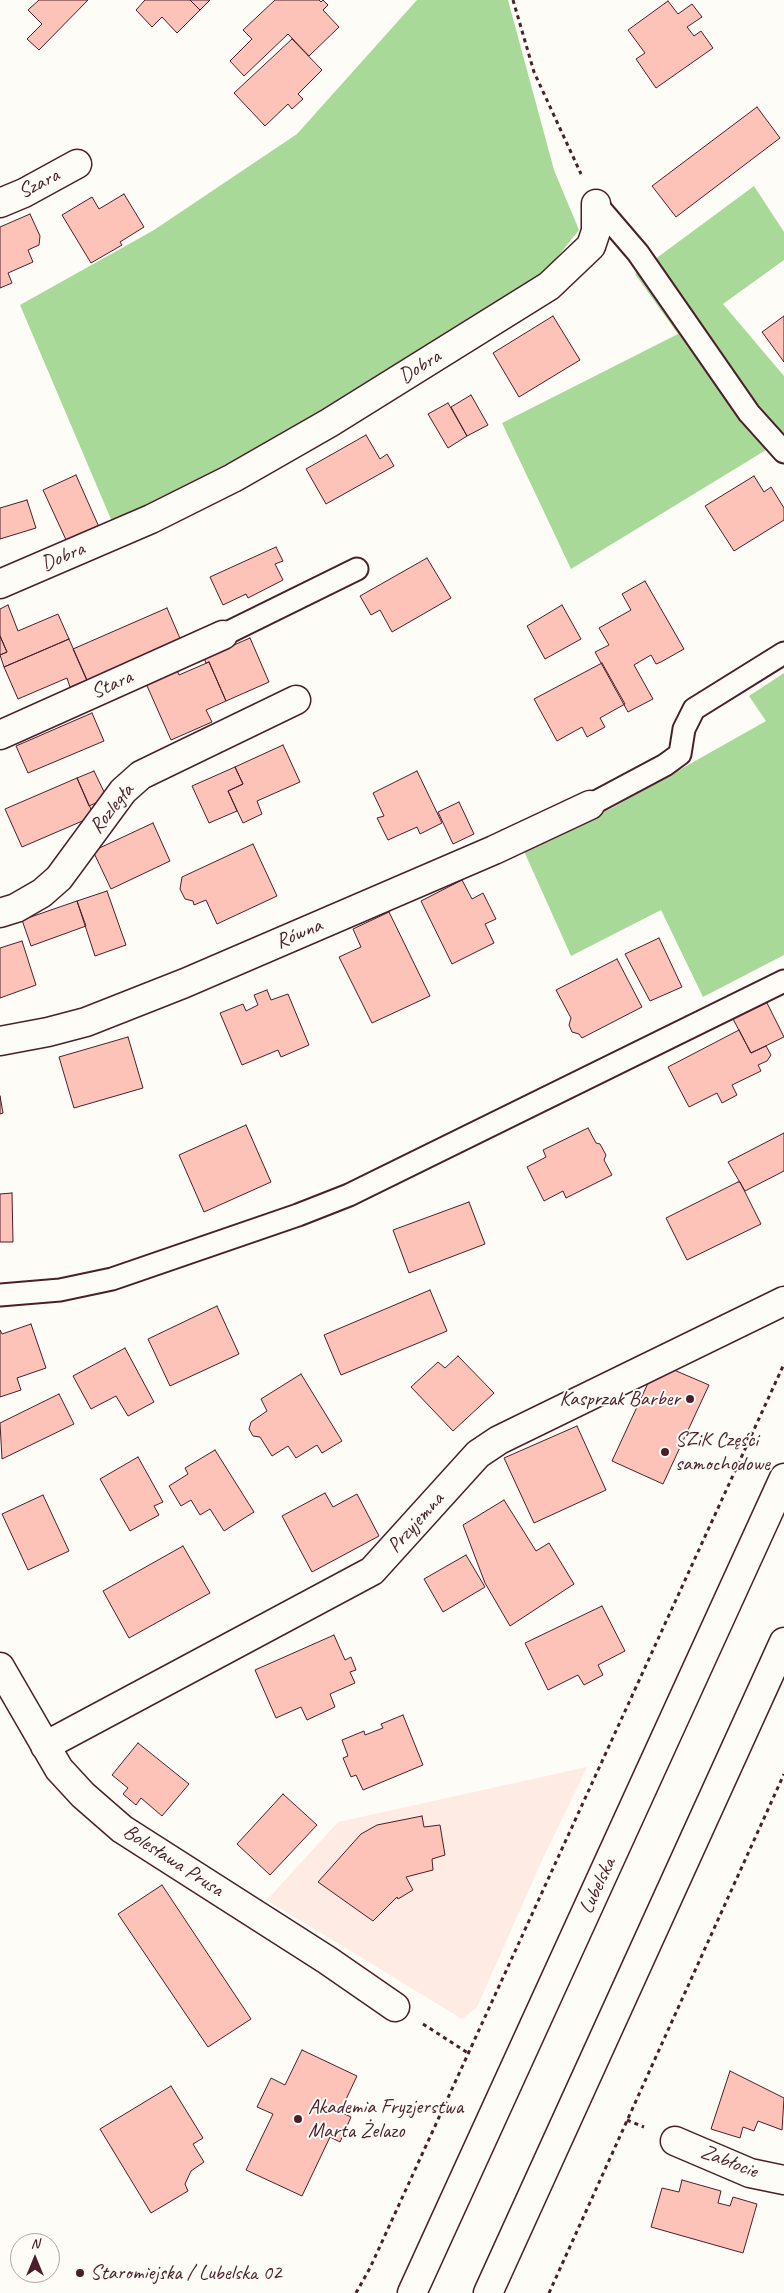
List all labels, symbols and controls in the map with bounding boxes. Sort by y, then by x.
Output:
street label: Szara [14,163,64,205]
street label: Dobra [394,344,446,390]
street label: Dobra [37,537,89,577]
street label: Stara [87,665,137,705]
street label: Rozległa [84,779,140,839]
street label: Równa [272,913,326,955]
place label: Kasprzak Barber [560,1386,680,1412]
marker: Kasprzak Barber [684,1393,696,1405]
place label: SZiK Części samochodowe [675,1427,770,1477]
marker: SZiK Części samochodowe [659,1446,671,1458]
street label: Przyjemna [382,1487,450,1559]
street label: Bolesława Prusa [118,1819,228,1903]
street label: Lubelska [574,1854,622,1918]
place label: Akademia Fryzjerstwa Marta Żelazo [308,2094,463,2144]
marker: Akademia Fryzjerstwa Marta Żelazo [292,2113,304,2125]
street label: Zabłocie [697,2140,761,2184]
north arrow [10,2233,60,2283]
text: N [31,2235,39,2252]
place label: Staromiejska / Lubelska 02 [90,2260,281,2286]
marker: Staromiejska / Lubelska 02 [74,2267,86,2279]

